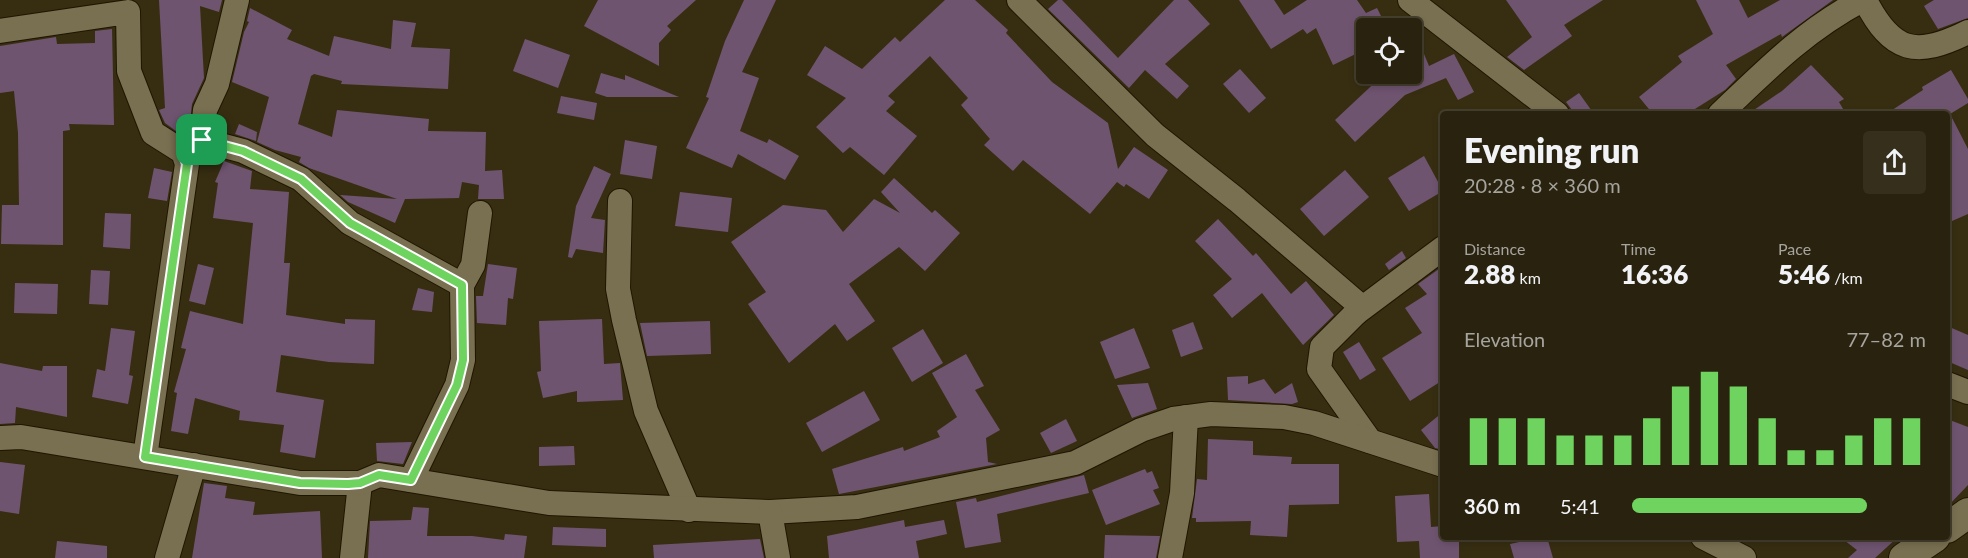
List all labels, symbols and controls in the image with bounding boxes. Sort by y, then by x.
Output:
map controls [1356,18,1422,84]
button: locate [1356,18,1422,84]
pin [176,114,227,165]
icon: arrive [185,123,218,156]
text: Evening run [1464,130,1639,170]
button: share [1863,131,1926,194]
text: 20:28 · 8 × 360 m [1464,173,1621,197]
text: Distance [1464,239,1525,258]
text: Time [1621,239,1656,258]
text: Pace [1778,239,1811,258]
text: 2.88 [1464,258,1515,290]
text: 16:36 [1621,258,1688,290]
text: 5:46 [1778,258,1830,290]
text: km [1515,268,1541,287]
text: /km [1830,268,1863,287]
text: Elevation [1464,327,1545,351]
text: 77–82 m [1846,327,1926,351]
text: 360 m [1464,494,1520,518]
text: 5:41 [1560,494,1600,518]

